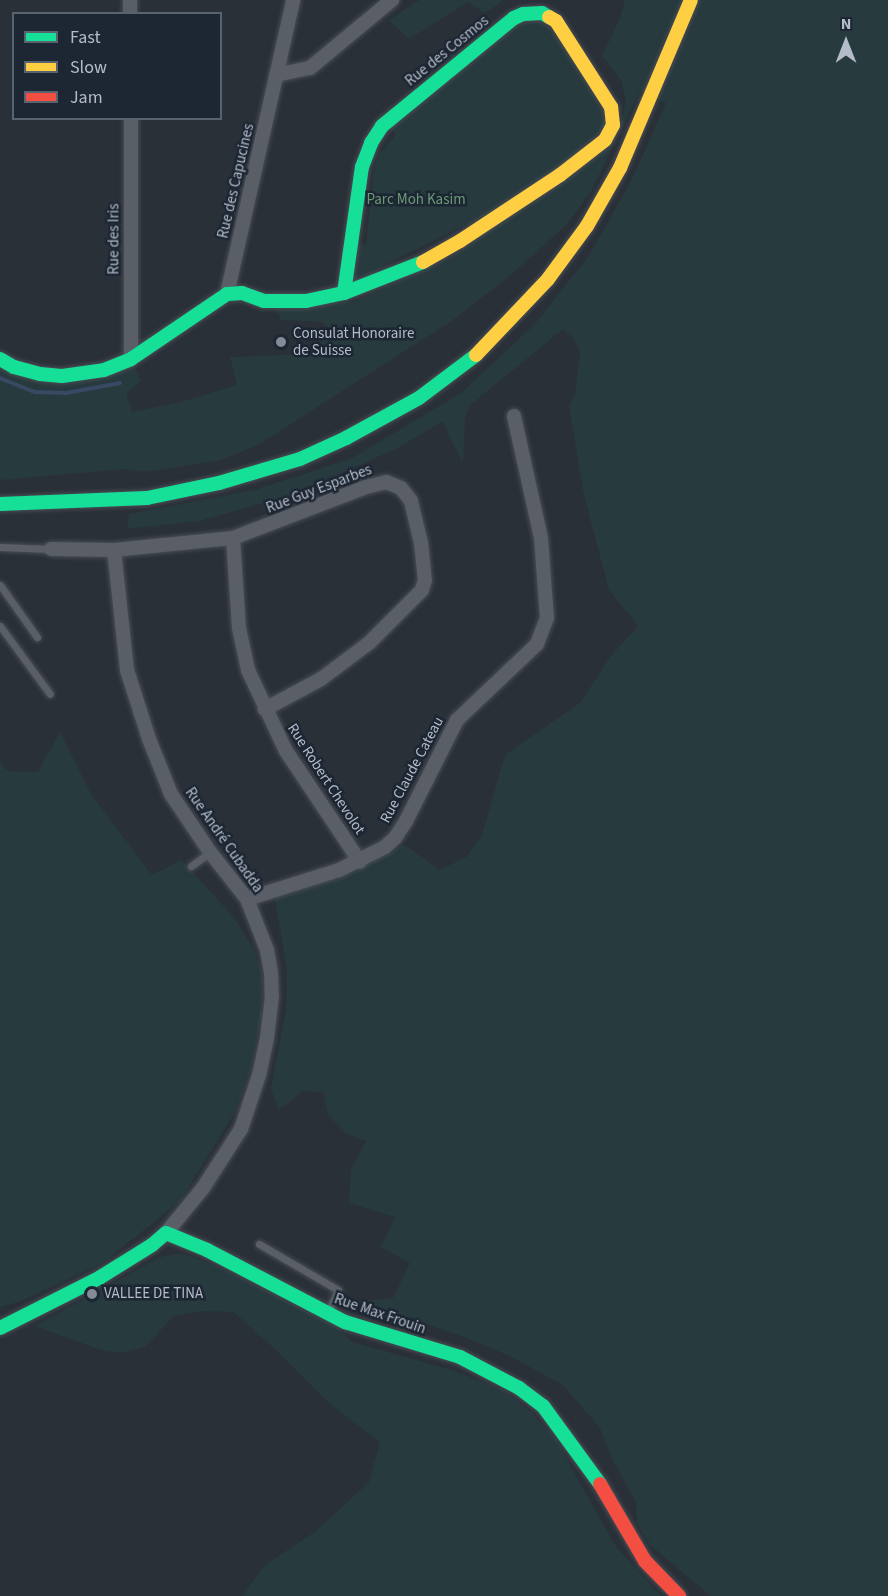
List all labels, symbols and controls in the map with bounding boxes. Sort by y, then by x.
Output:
legend [12,12,222,120]
street label: Rue des Cosmos [402,12,492,90]
north arrow [816,12,876,72]
text: N [841,13,851,35]
text: Fast [70,25,101,50]
text: Slow [70,55,107,80]
text: Jam [70,85,103,110]
street label: Rue des Capucines [214,122,258,240]
park label: Parc Moh Kasim [366,191,466,209]
street label: Rue des Iris [105,203,123,275]
place label: Consulat Honoraire de Suisse [293,324,414,359]
marker: Consulat Honoraire de Suisse [274,335,288,349]
street label: Rue Guy Esparbes [264,461,374,517]
street label: Rue Claude Cateau [376,714,448,826]
street label: Rue Robert Chevolot [283,720,369,838]
street label: Rue André Cubadda [181,784,267,896]
place label: VALLEE DE TINA [104,1285,203,1303]
marker: VALLEE DE TINA [85,1287,99,1301]
street label: Rue Max Frouin [332,1290,428,1338]

